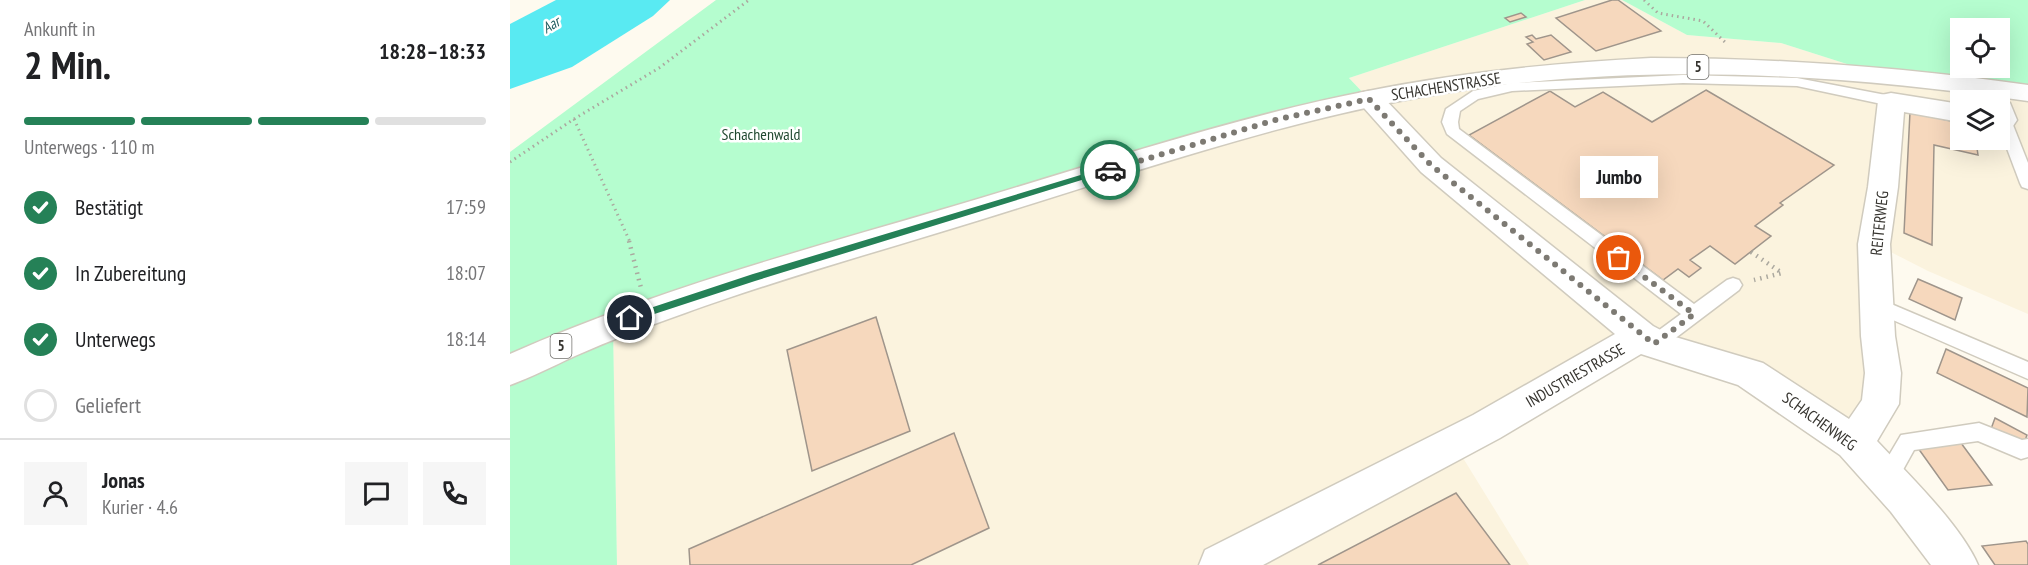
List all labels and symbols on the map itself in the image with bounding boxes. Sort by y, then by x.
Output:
water label: Aar [538,11,565,37]
road number: 5 [1688,55,1708,79]
street label: SCHACHENSTRASSE [1390,67,1502,105]
park label: Schachenwald [722,124,800,144]
courier [1080,140,1140,200]
callout: Jumbo [1580,156,1658,198]
street label: REITERWEG [1866,190,1892,256]
pin [1593,232,1644,283]
pin [604,292,655,343]
road number: 5 [550,334,572,358]
street label: INDUSTRIESTRASSE [1522,339,1628,411]
street label: SCHACHENWEG [1779,387,1861,455]

